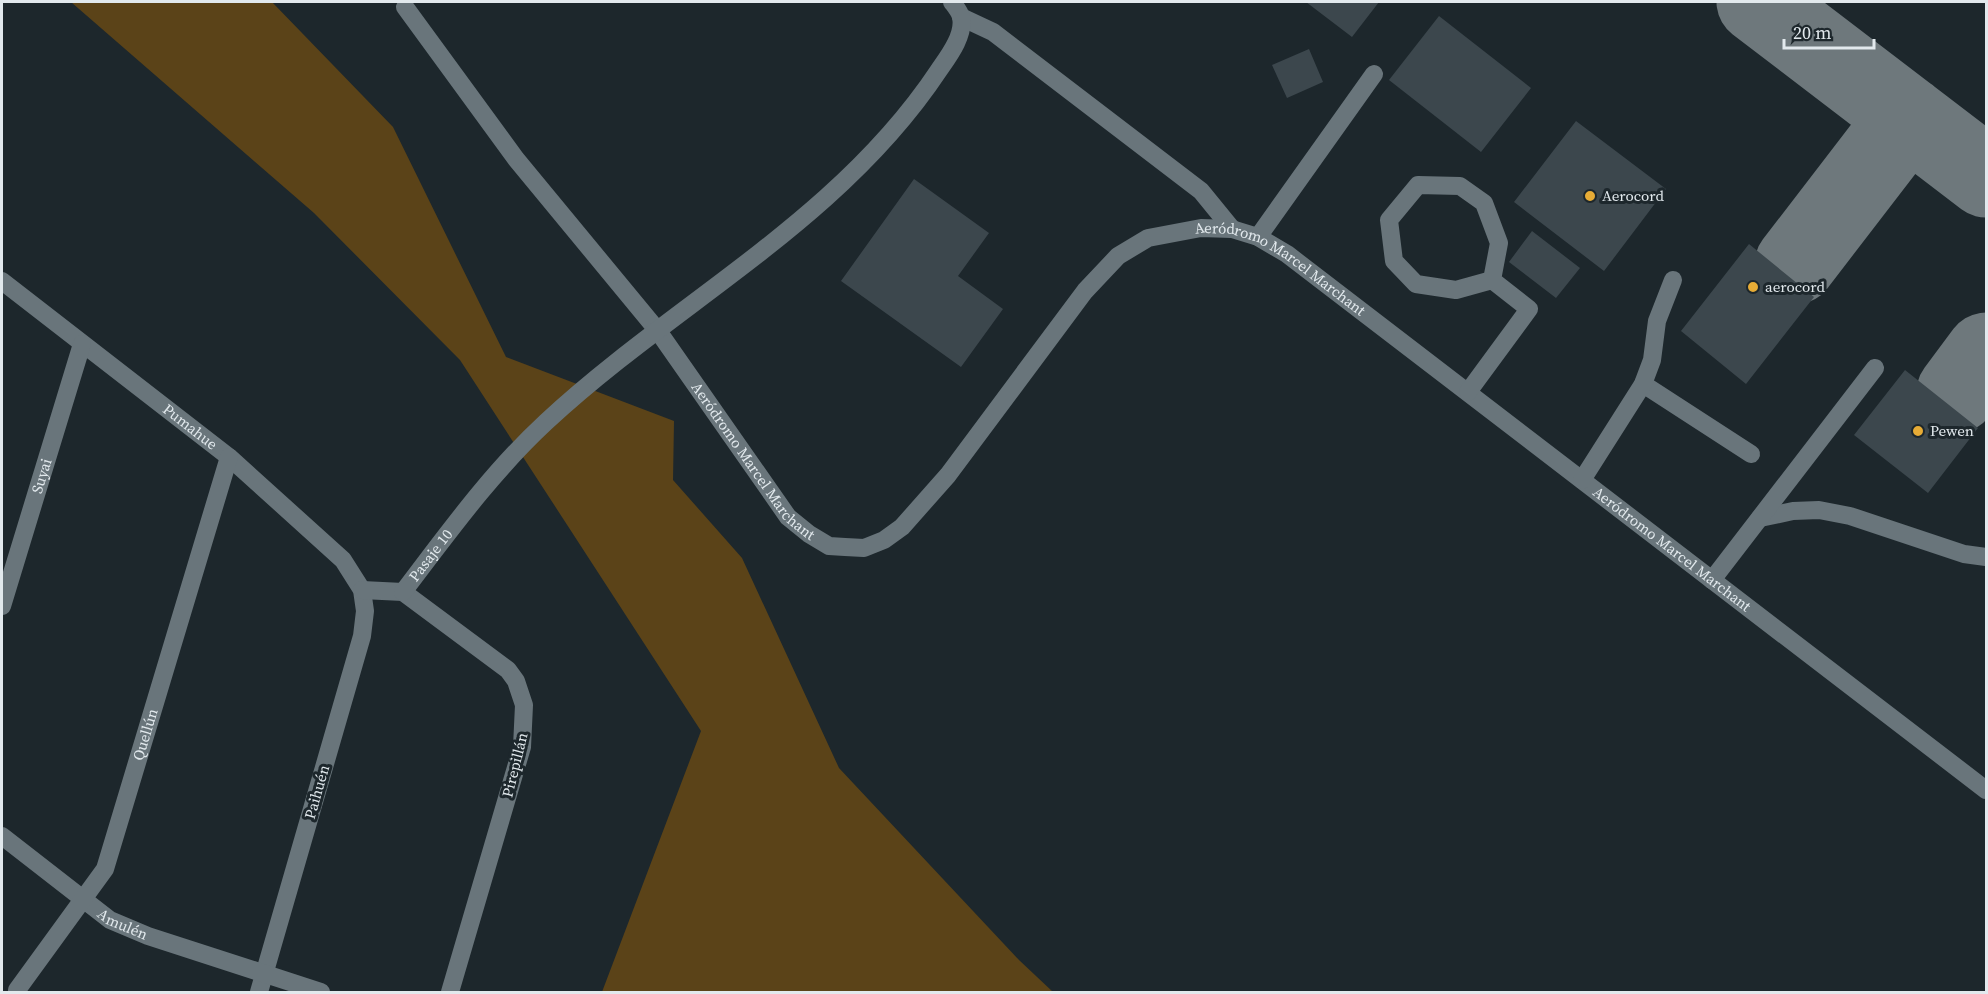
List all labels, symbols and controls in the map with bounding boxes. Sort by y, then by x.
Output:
scale bar [1784,12,1874,50]
text: 20 m [1793,20,1831,45]
place label: Aerocord [1602,185,1664,206]
marker: Aerocord [1583,189,1597,203]
street label: Aeródromo Marcel Marchant [1193,217,1370,321]
place label: aerocord [1765,276,1825,297]
marker: aerocord [1746,280,1760,294]
street label: Aeródromo Marcel Marchant [687,378,819,545]
street label: Pumahue [159,399,222,455]
place label: Pewen [1930,420,1974,441]
marker: Pewen [1911,424,1925,438]
street label: Suyai [26,456,56,496]
street label: Aeródromo Marcel Marchant [1589,481,1756,616]
street label: Pasaje 10 [404,524,457,586]
street label: Quellún [127,706,163,763]
street label: Pirepillán [496,730,533,799]
street label: Paihuén [299,762,334,821]
street label: Amulén [93,903,151,945]

